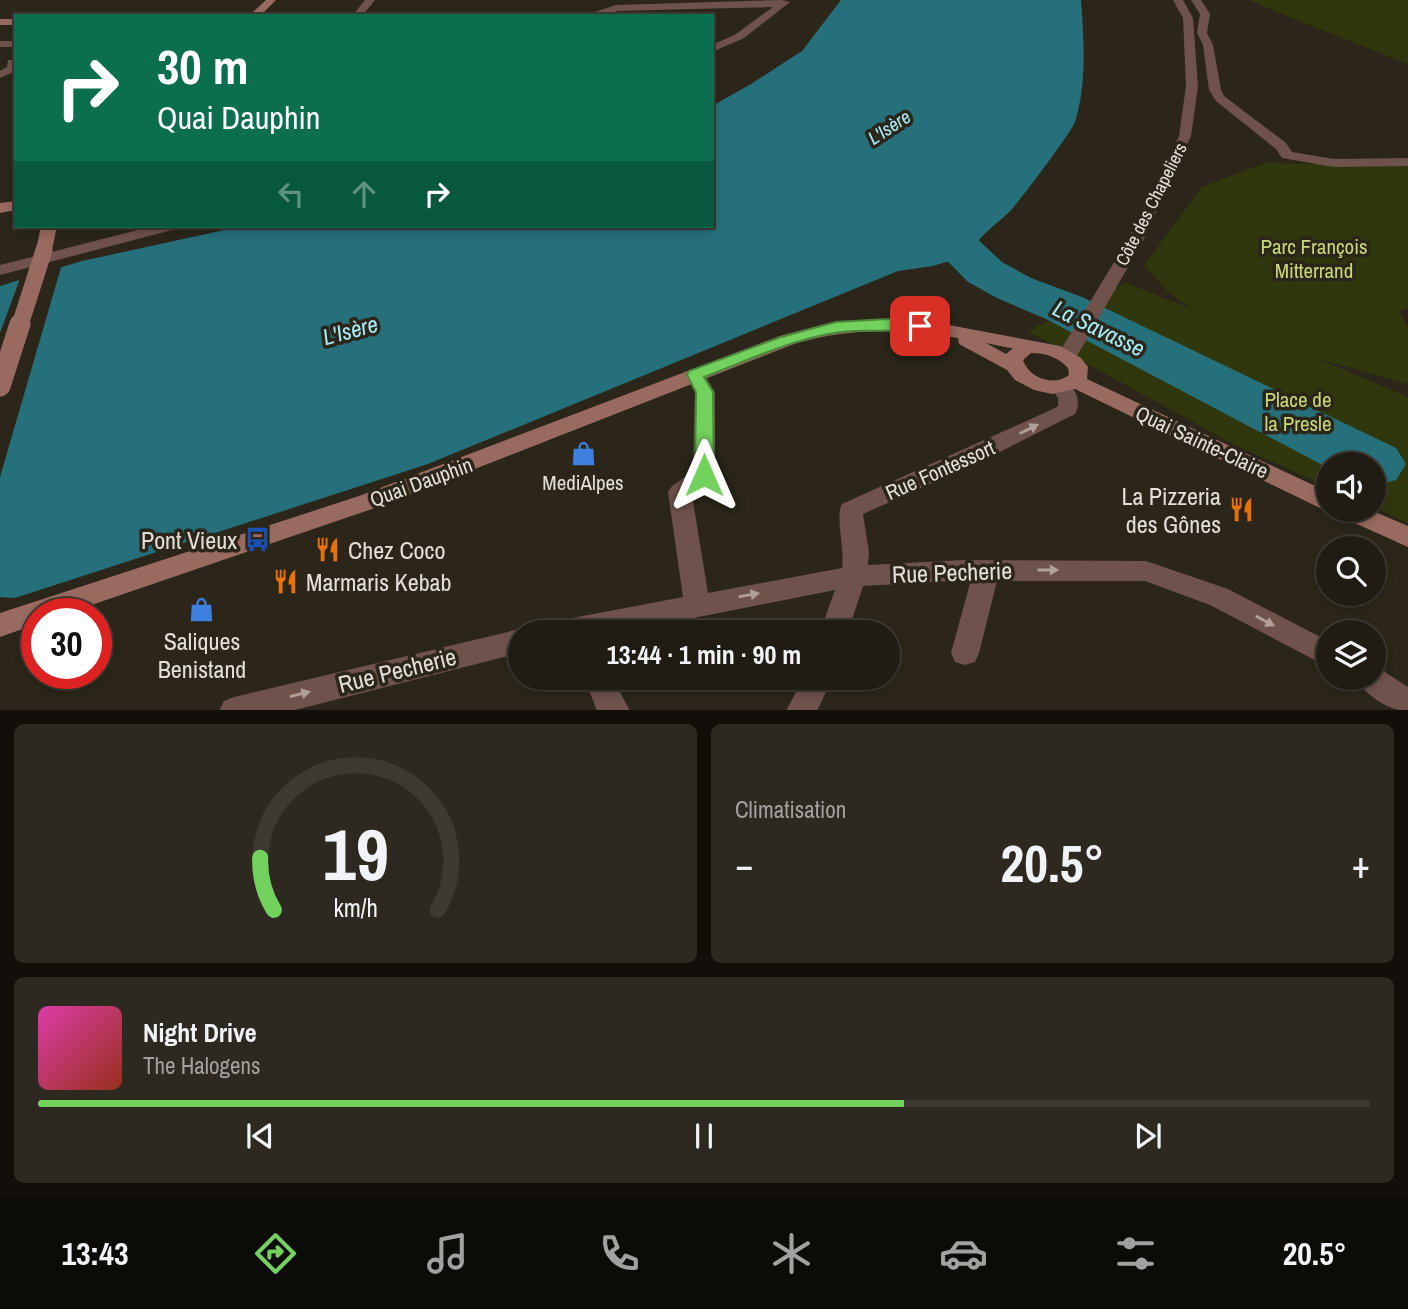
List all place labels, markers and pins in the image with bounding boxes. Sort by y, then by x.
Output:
pin [890,296,950,356]
shop icon: MediAlpes [569,439,597,467]
place label: MediAlpes [542,468,624,497]
place label: La Pizzeria des Gônes [1121,480,1221,540]
restaurant icon: La Pizzeria des Gônes [1227,496,1255,524]
place label: Pont Vieux [141,524,237,556]
bus stop icon: Pont Vieux [243,526,271,554]
place label: Chez Coco [348,534,445,566]
restaurant icon: Chez Coco [314,536,342,564]
place label: Marmaris Kebab [306,566,451,598]
restaurant icon: Marmaris Kebab [272,568,300,596]
shop icon: Saliques Benistand [188,596,216,624]
place label: Saliques Benistand [158,625,246,685]

